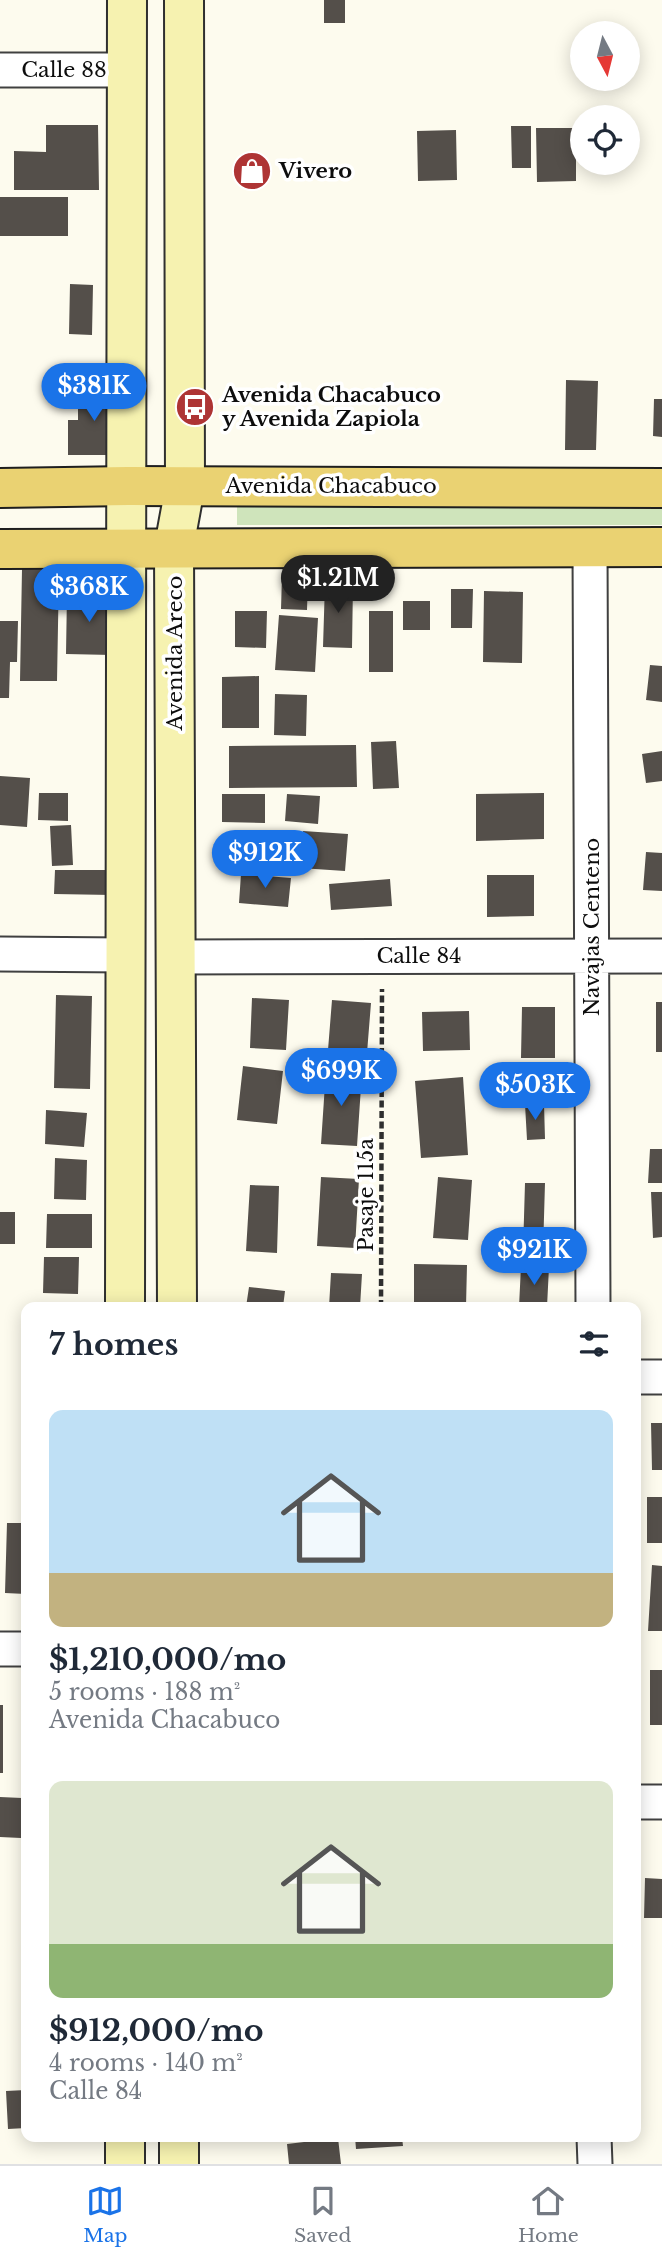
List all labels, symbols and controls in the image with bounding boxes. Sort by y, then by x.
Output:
north arrow [570,21,640,91]
map controls [570,21,640,175]
street label: Calle 88 [21,57,107,83]
button: locate [570,105,640,175]
shop icon: Vivero [231,150,273,192]
place label: Vivero [278,158,352,184]
pin: $381K [45,364,143,423]
text: $381K [57,372,131,400]
place label: Avenida Chacabuco y Avenida Zapiola [221,382,441,432]
bus stop icon: Avenida Chacabuco y Avenida Zapiola [174,386,216,428]
street label: Avenida Chacabuco [224,473,437,499]
pin: $1.21M [281,556,395,615]
pin: $368K [40,564,138,624]
text: $1.21M [297,564,379,592]
text: $368K [50,573,128,601]
street label: Avenida Areco [162,576,188,731]
pin: $912K [216,830,314,890]
street label: Navajas Centeno [579,838,605,1016]
text: $912K [228,839,302,867]
street label: Calle 84 [376,943,462,969]
pin: $699K [292,1048,390,1108]
text: $699K [301,1057,381,1085]
pin: $503K [486,1062,584,1122]
text: $503K [495,1071,575,1099]
street label: Pasaje 115a [353,1138,379,1252]
pin: $921K [485,1228,583,1287]
text: $921K [497,1236,571,1264]
icon: filters [575,1325,613,1363]
text: 7 homes [49,1326,178,1363]
icon: home [268,1455,394,1581]
text: $1,210,000/mo [49,1641,286,1678]
text: 5 rooms · 188 m² [49,1678,240,1706]
text: Avenida Chacabuco [49,1706,280,1734]
icon: home [268,1826,394,1952]
text: $912,000/mo [49,2012,264,2049]
text: 4 rooms · 140 m² [49,2049,243,2077]
text: Calle 84 [49,2077,142,2105]
tab: Map [83,2182,127,2247]
tab: Saved [294,2182,351,2247]
tab: Home [518,2182,579,2247]

